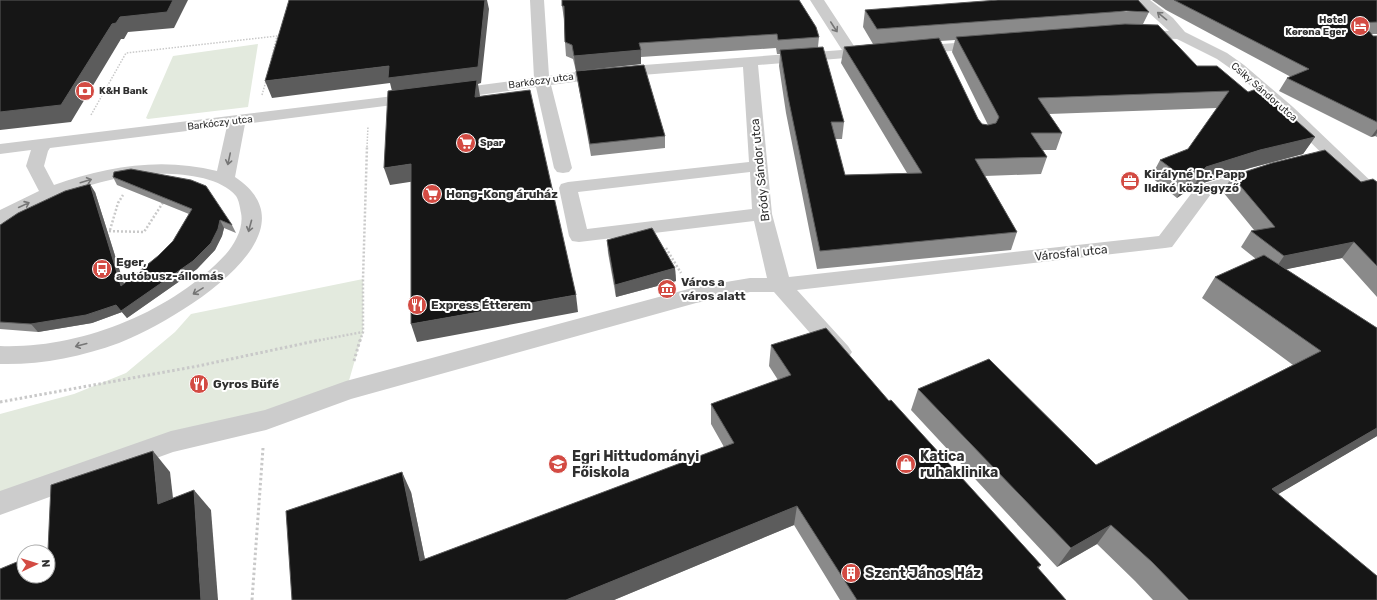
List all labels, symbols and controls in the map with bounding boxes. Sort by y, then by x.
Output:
one-way arrow [1157,12,1168,21]
place label: Hotel Korona Eger [1285,14,1346,38]
hotel icon: Hotel Korona Eger [1349,15,1371,37]
one-way arrow [830,21,838,32]
street label: Csiky Sándor utca [1229,60,1299,124]
street label: Barkóczy utca [508,70,574,92]
bank icon: K&H Bank [74,80,96,102]
place label: K&H Bank [99,85,148,97]
street label: Barkóczy utca [187,113,253,133]
street label: Bródy Sándor utca [748,118,772,222]
supermarket icon: Spar [455,132,477,154]
place label: Spar [480,137,504,149]
one-way arrow [225,152,233,165]
place label: Királyné Dr. Papp Ildikó közjegyző [1144,167,1246,195]
office icon: Királyné Dr. Papp Ildikó közjegyző [1119,170,1141,192]
one-way arrow [79,177,92,184]
supermarket icon: Hong-Kong áruház [421,183,443,205]
place label: Hong-Kong áruház [446,187,558,201]
one-way arrow [18,201,30,208]
one-way arrow [246,219,253,232]
street label: Városfal utca [1034,242,1108,264]
place label: Eger, autóbusz-állomás [116,255,224,283]
bus stop icon: Eger, autóbusz-állomás [91,258,113,280]
place label: Város a város alatt [681,275,746,303]
museum icon: Város a város alatt [656,278,678,300]
one-way arrow [193,286,204,295]
restaurant icon: Express Étterem [406,294,428,316]
place label: Express Étterem [431,298,531,312]
one-way arrow [75,342,88,349]
restaurant icon: Gyros Büfé [188,373,210,395]
place label: Gyros Büfé [213,377,279,391]
place label: Egri Hittudományi Főiskola [572,448,699,481]
place label: Katica ruhaklinika [920,448,998,481]
school or university icon: Egri Hittudományi Főiskola [547,453,569,475]
shop icon: Katica ruhaklinika [895,453,917,475]
north arrow [16,544,56,584]
text: N [39,559,52,568]
building icon: Szent János Ház [840,562,862,584]
place label: Szent János Ház [865,565,981,582]

